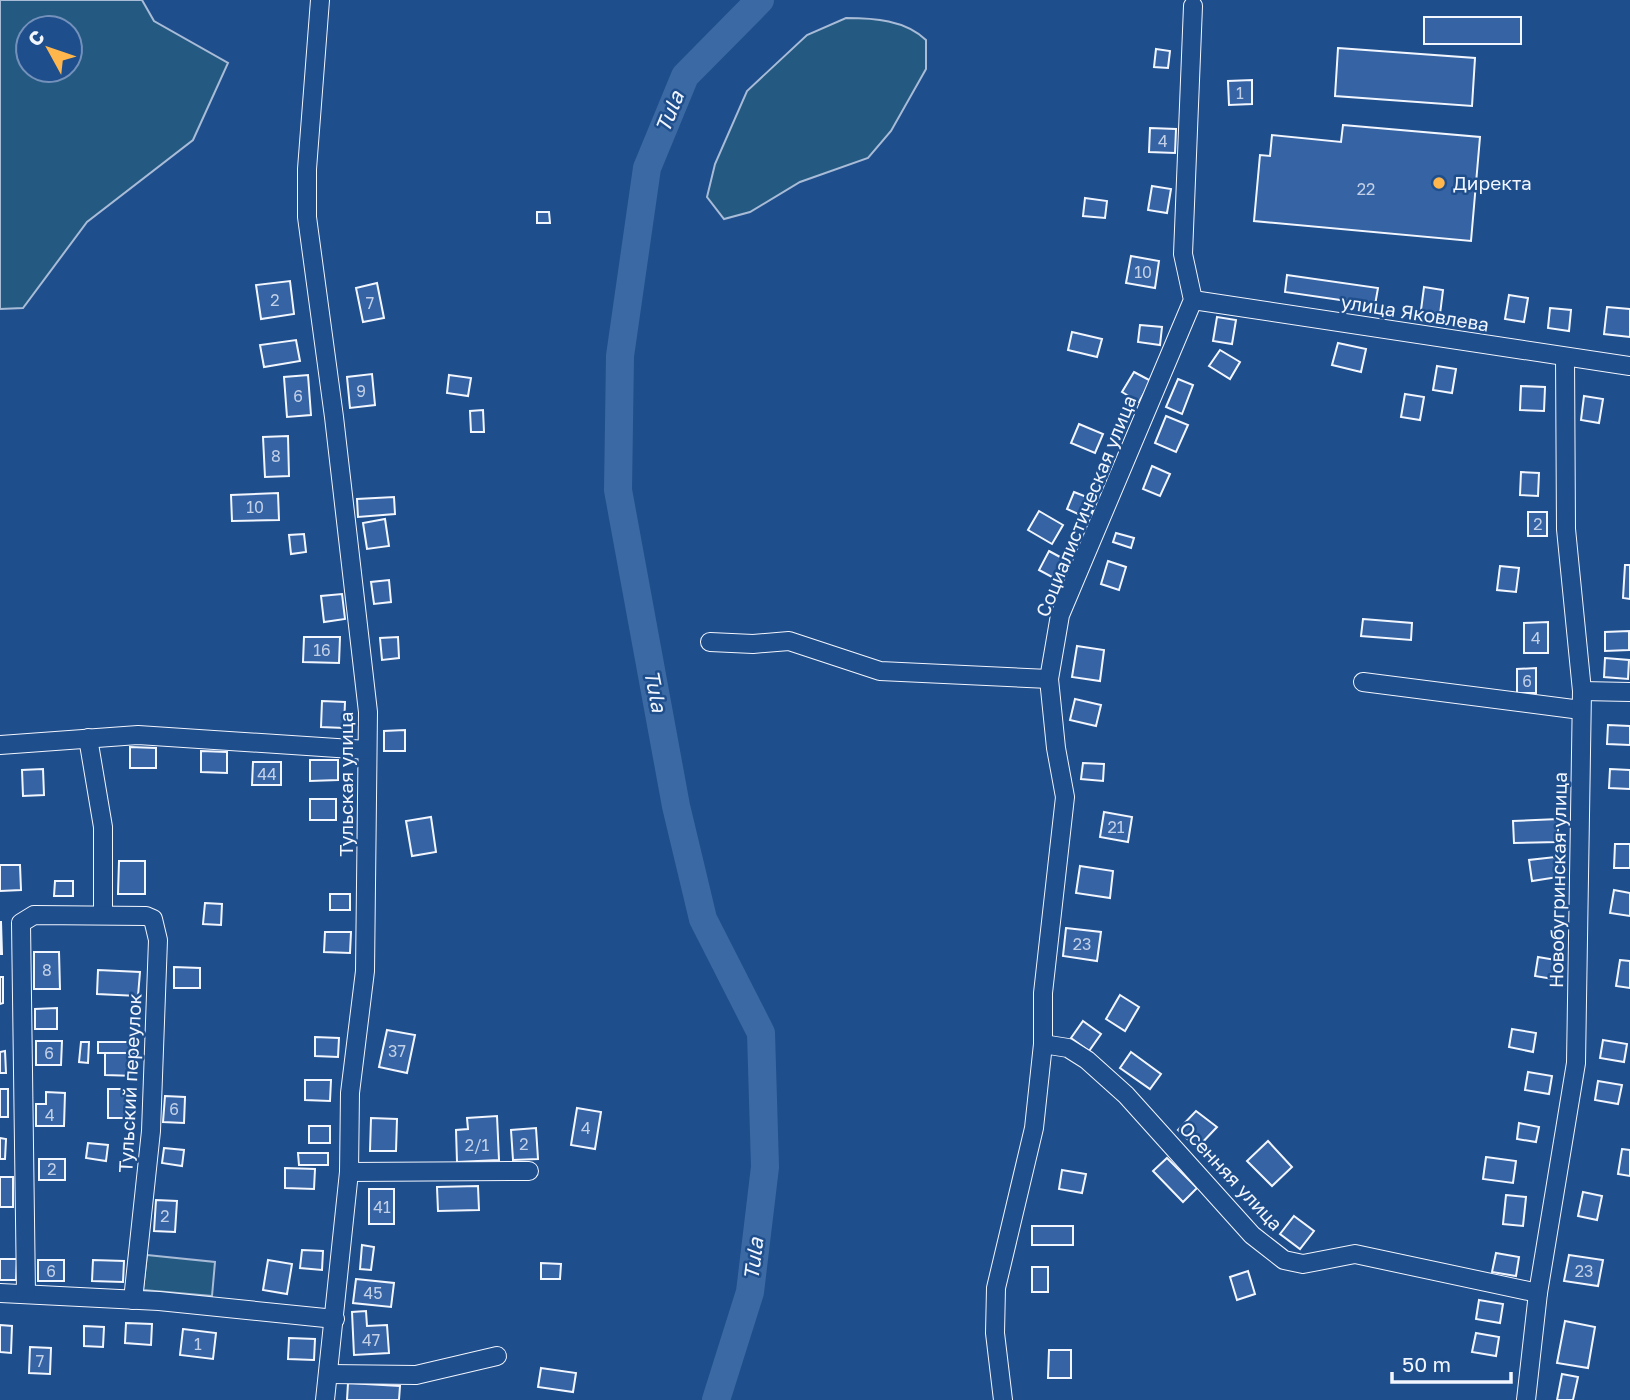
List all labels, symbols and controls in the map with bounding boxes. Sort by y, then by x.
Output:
north arrow [14,14,84,84]
text: С [22,25,49,50]
house number: 1 [1236,83,1244,103]
water label: Tula [649,86,689,136]
house number: 4 [1158,131,1168,151]
place label: Директа [1453,171,1532,194]
marker: Директа [1431,175,1447,191]
house number: 22 [1357,179,1375,199]
house number: 10 [1134,262,1152,282]
street label: улица Яковлева [1339,289,1491,336]
house number: 2 [270,290,280,310]
house number: 7 [366,293,374,313]
house number: 9 [356,381,366,401]
house number: 6 [293,386,303,406]
street label: Социалистическая улица [1030,392,1141,620]
house number: 8 [271,446,281,466]
house number: 10 [246,497,264,517]
house number: 2 [1533,514,1543,534]
house number: 4 [1531,628,1541,648]
house number: 16 [313,640,331,660]
water label: Tula [639,668,673,715]
house number: 6 [1522,671,1532,691]
street label: Тульская улица [334,712,357,856]
house number: 44 [257,764,277,784]
street label: Новобугринская улица [1544,772,1571,988]
house number: 21 [1107,817,1125,837]
house number: 23 [1073,934,1091,954]
house number: 8 [42,960,52,980]
street label: Тульский переулок [113,993,146,1173]
house number: 37 [388,1041,406,1061]
house number: 6 [44,1043,54,1063]
house number: 6 [169,1099,179,1119]
house number: 4 [45,1105,55,1125]
street label: Осенняя улица [1175,1116,1288,1235]
house number: 4 [581,1118,591,1138]
house number: 2 [519,1134,529,1154]
house number: 2/1 [465,1135,490,1155]
house number: 2 [47,1159,57,1179]
house number: 41 [373,1197,391,1217]
house number: 2 [160,1206,170,1226]
water label: Tula [738,1235,769,1282]
house number: 6 [46,1261,56,1281]
house number: 23 [1575,1261,1593,1281]
house number: 45 [363,1283,383,1303]
house number: 47 [362,1330,380,1350]
house number: 1 [194,1334,202,1354]
scale bar [1392,1340,1511,1384]
house number: 7 [36,1351,44,1371]
text: 50 m [1402,1351,1451,1377]

